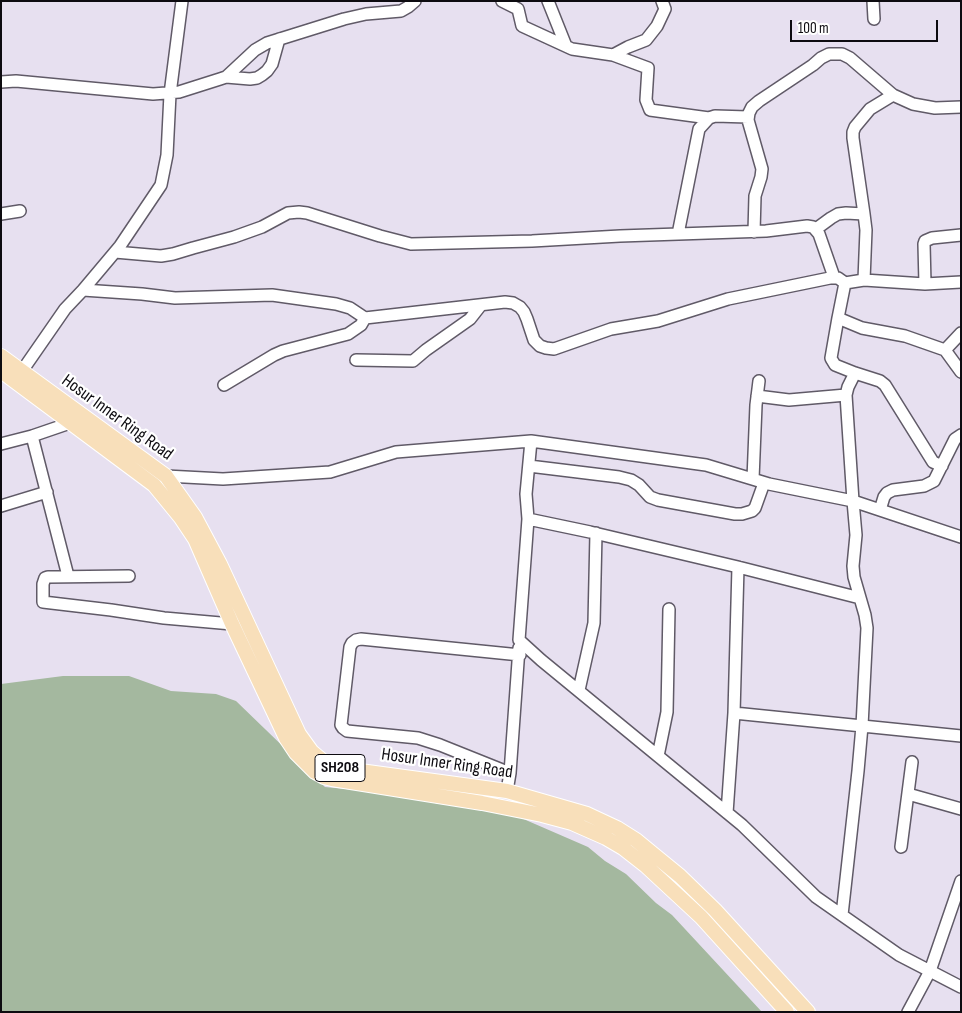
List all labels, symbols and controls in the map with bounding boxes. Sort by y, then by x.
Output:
scale bar [792,10,940,42]
text: 100 m [798,19,829,38]
street label: Hosur Inner Ring Road [57,370,177,466]
street label: Hosur Inner Ring Road [380,744,514,784]
road number: SH208 [315,754,365,781]

